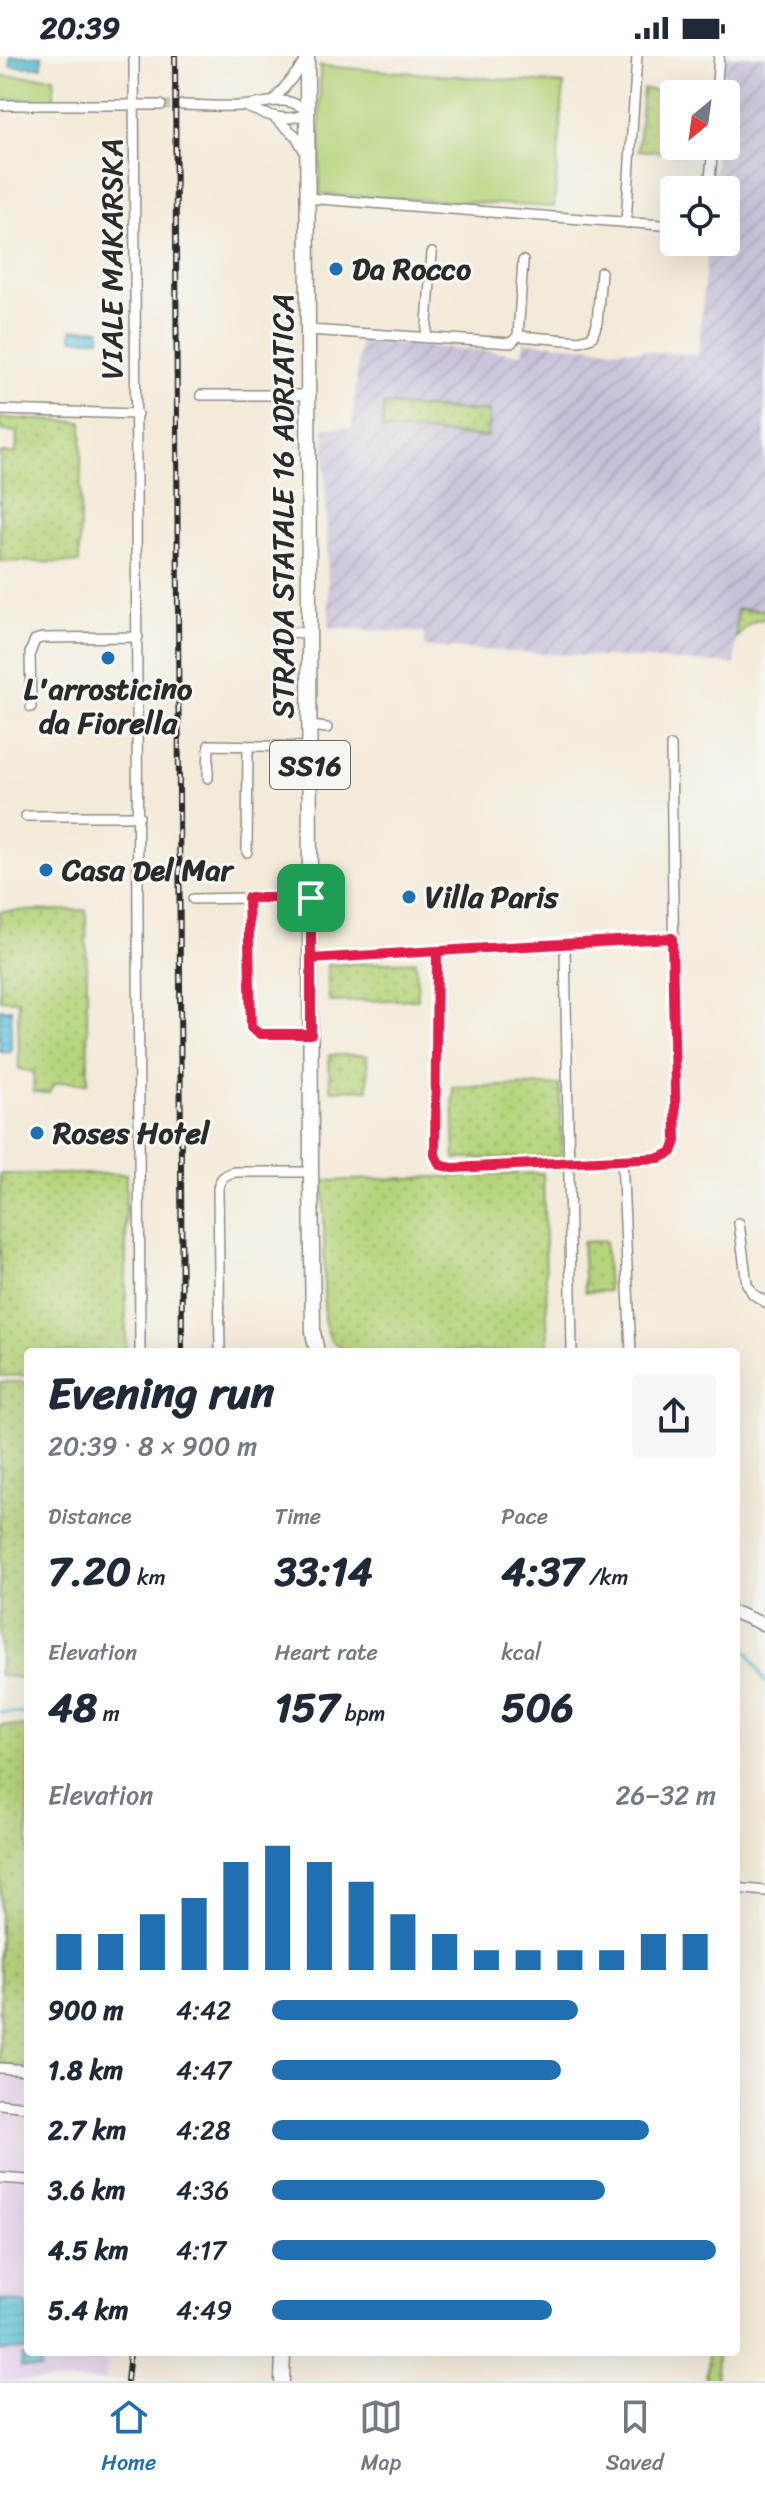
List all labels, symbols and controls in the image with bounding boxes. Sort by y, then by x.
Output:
text: 20:39 [40,1,120,55]
north arrow [660,80,740,160]
map controls [660,80,740,256]
street label: VIALE MAKARSKA [85,138,139,380]
button: locate [660,176,740,256]
place label: Da Rocco [352,242,471,296]
marker: Da Rocco [327,260,345,278]
street label: STRADA STATALE 16 ADRIATICA [256,293,310,719]
marker: L'arrosticino da Fiorella [99,649,117,667]
place label: L'arrosticino da Fiorella [24,662,193,750]
road number: SS16 [270,741,350,789]
place label: Casa Del Mar [61,843,234,897]
marker: Casa Del Mar [37,861,55,879]
pin [277,864,345,932]
place label: Villa Paris [425,870,559,924]
icon: arrive [289,876,333,920]
marker: Villa Paris [400,888,418,906]
place label: Roses Hotel [52,1106,211,1160]
marker: Roses Hotel [28,1124,46,1142]
text: Evening run [48,1354,274,1432]
button: share [632,1374,716,1458]
text: 20:39 · 8 × 900 m [48,1423,257,1469]
text: Distance [48,1497,132,1536]
text: Time [275,1497,321,1536]
text: Pace [501,1497,548,1536]
text: 7.20 [48,1536,131,1607]
text: 33:14 [275,1536,373,1607]
text: 4:37 [501,1536,583,1607]
text: km [131,1558,166,1597]
text: /km [583,1558,628,1597]
text: Elevation [48,1633,137,1672]
text: Heart rate [275,1633,378,1672]
text: kcal [501,1633,541,1672]
text: 48 [48,1672,97,1743]
text: 157 [275,1672,339,1743]
text: 506 [501,1672,574,1743]
text: m [97,1694,120,1733]
text: bpm [339,1694,385,1733]
text: Elevation [48,1772,153,1818]
text: 26–32 m [615,1772,716,1818]
text: 900 m [48,1987,124,2033]
text: 4:42 [176,1987,231,2033]
text: 1.8 km [48,2047,123,2093]
text: 4:47 [176,2047,231,2093]
text: 2.7 km [48,2107,126,2153]
text: 4:28 [176,2107,231,2153]
text: 3.6 km [48,2167,125,2213]
text: 4:36 [176,2167,229,2213]
text: 4.5 km [48,2227,129,2273]
text: 4:17 [176,2227,226,2273]
text: 5.4 km [48,2287,129,2333]
text: 4:49 [176,2287,232,2333]
tab: Home [101,2395,156,2482]
tab: Map [359,2395,403,2482]
tab: Saved [606,2395,664,2482]

